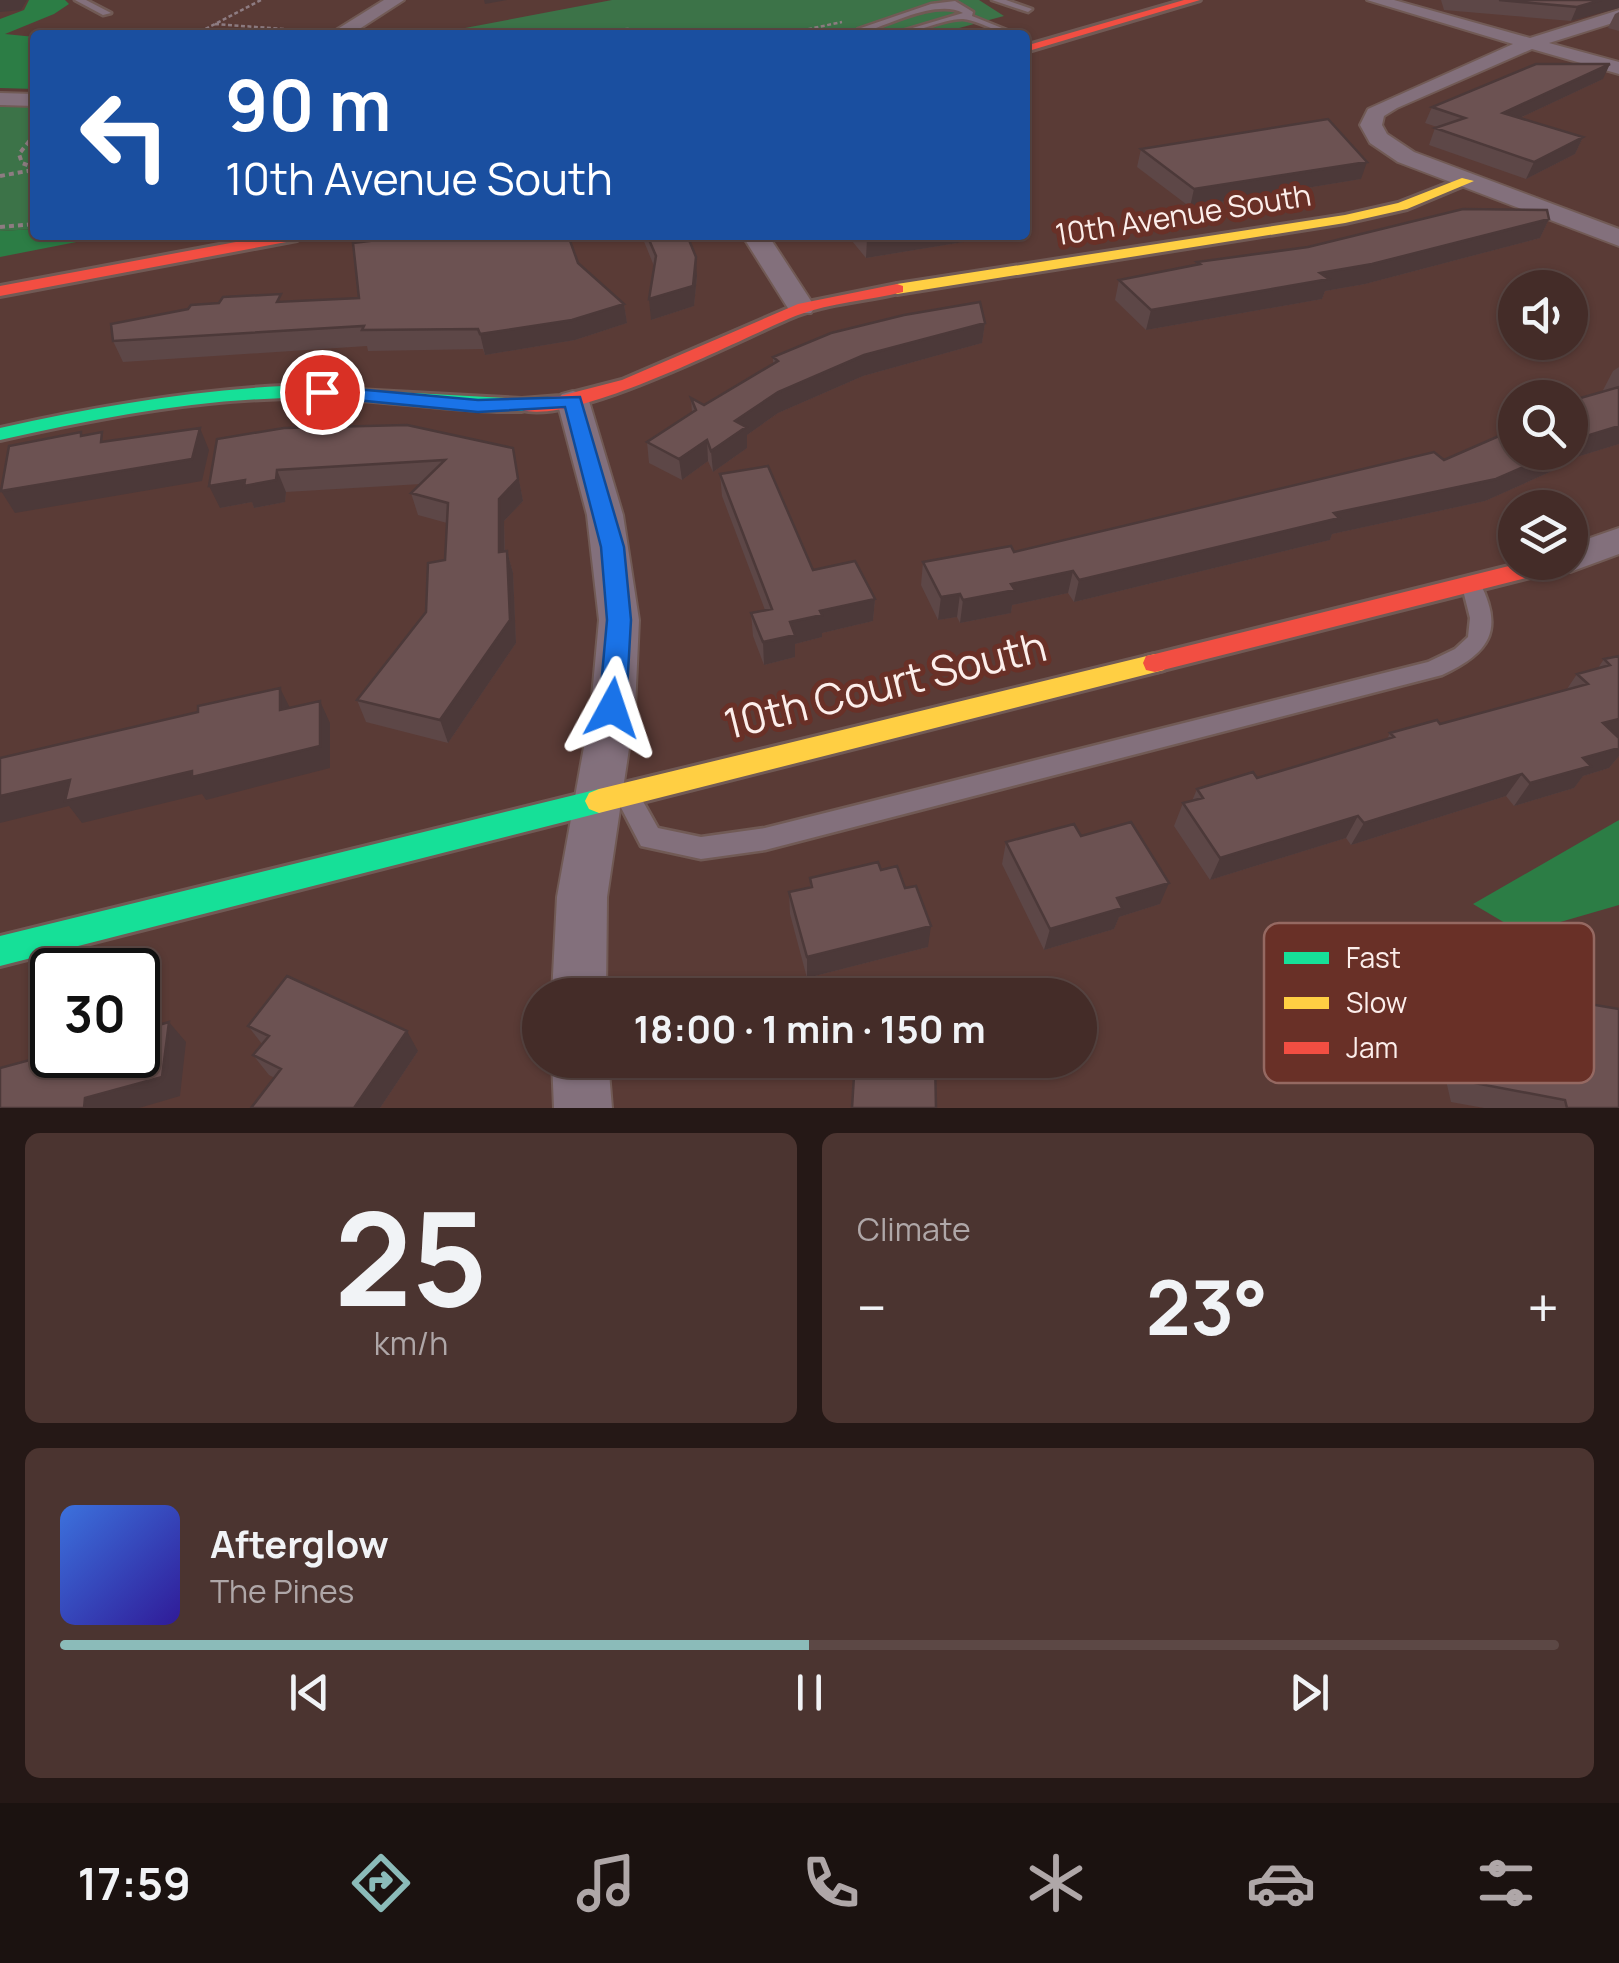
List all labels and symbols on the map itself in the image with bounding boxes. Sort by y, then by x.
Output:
street label: 10th Avenue South [1052,174,1314,254]
pin [280,350,365,435]
street label: 10th Court South [718,616,1052,752]
position arrow [560,656,664,760]
legend [1264,923,1594,1083]
text: Fast [1346,938,1401,976]
speed limit sign: 30 [30,948,160,1078]
text: Slow [1346,983,1407,1021]
text: Jam [1346,1028,1398,1066]

